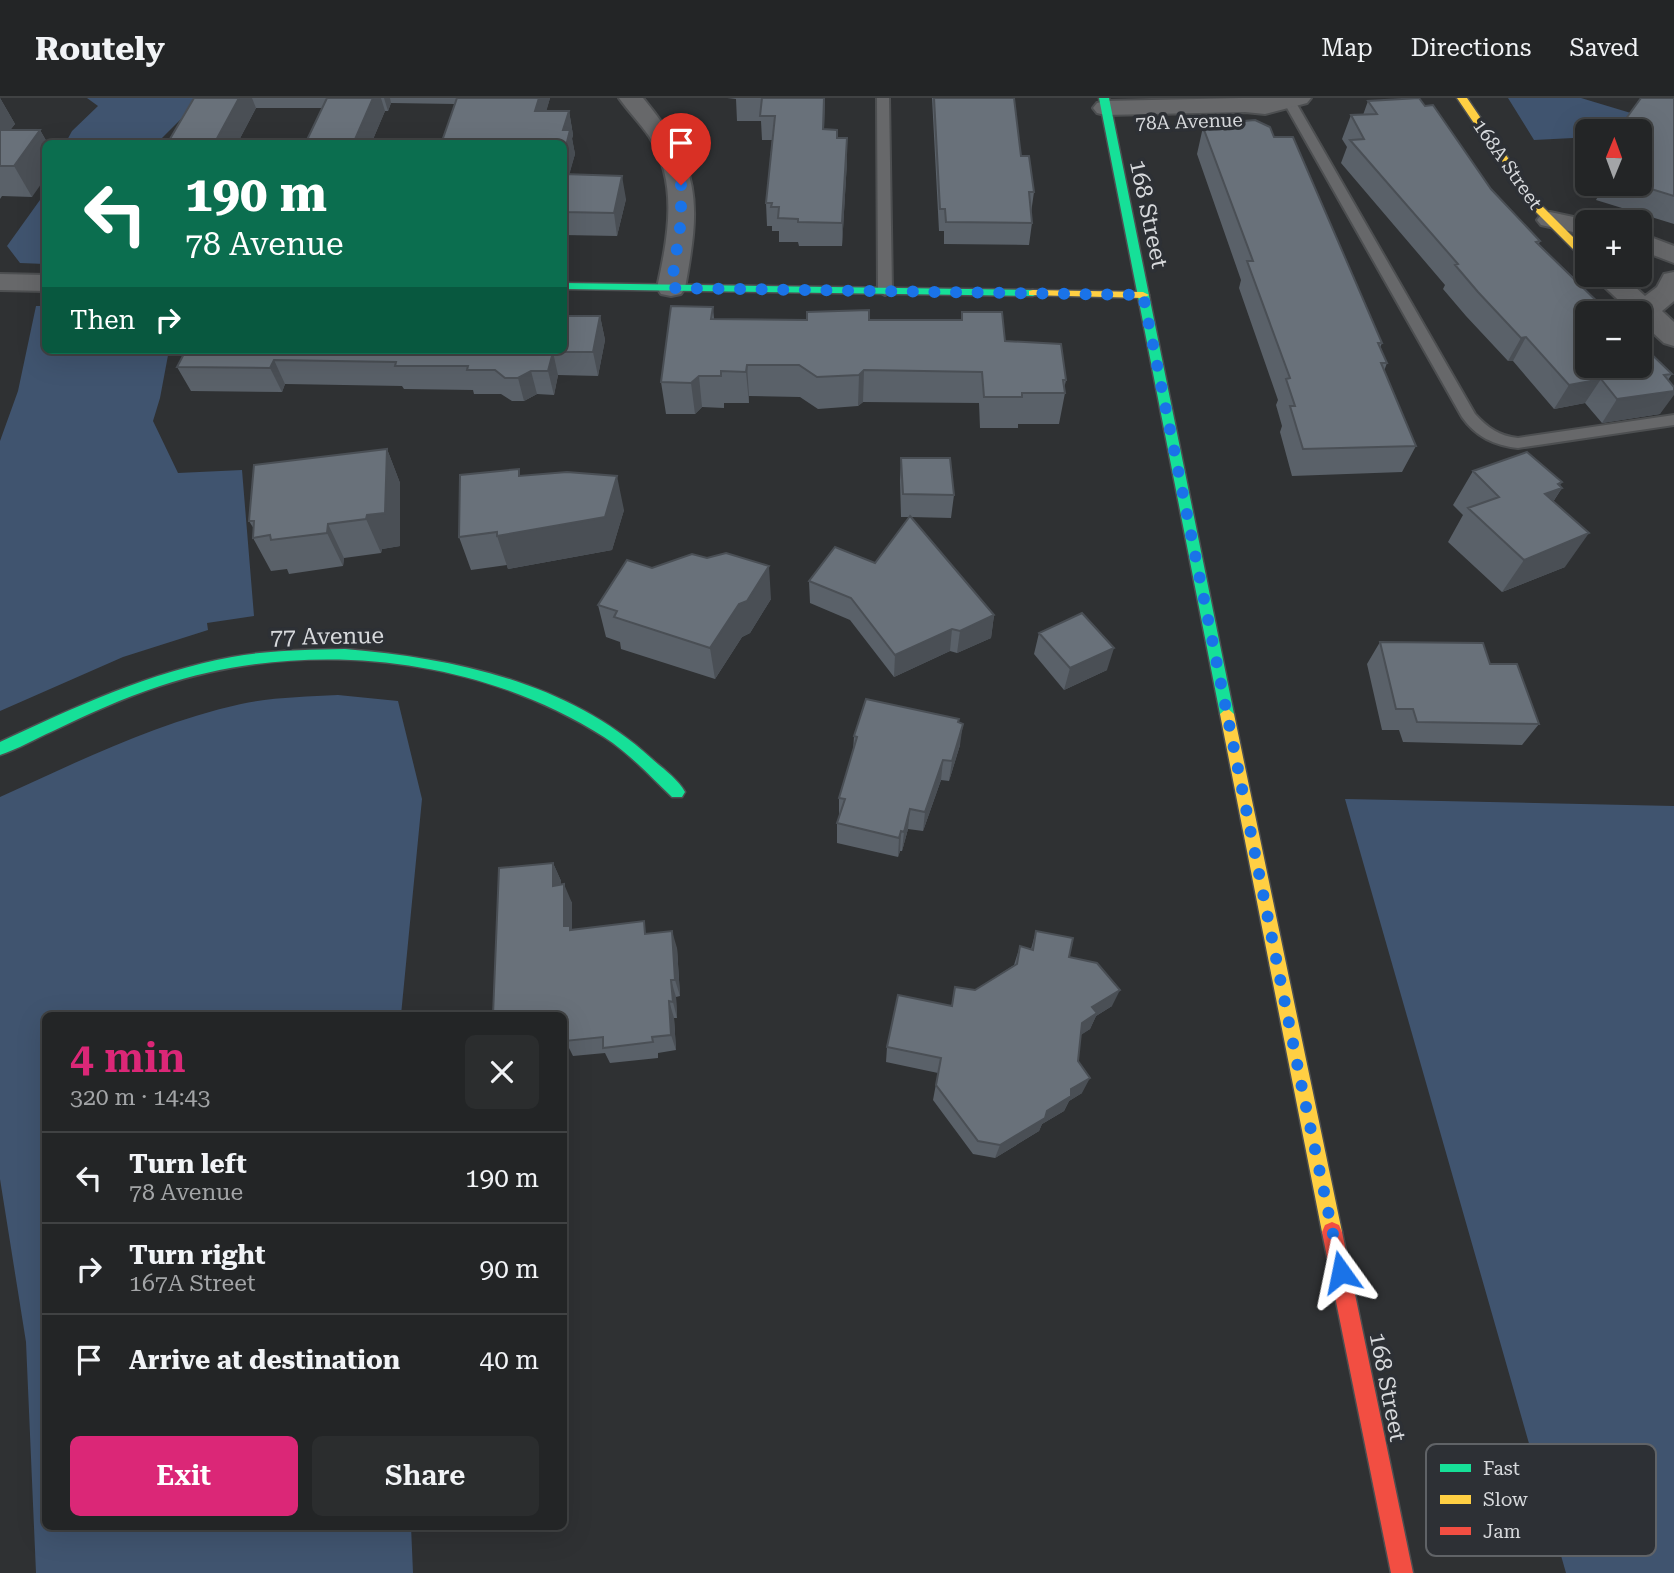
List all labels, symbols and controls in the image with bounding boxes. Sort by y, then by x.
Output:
text: Routely [35,29,165,68]
text: Map [1321,34,1373,62]
text: Directions [1411,34,1531,62]
text: Saved [1569,34,1639,62]
street label: 78A Avenue [1135,108,1243,135]
pin [651,113,711,185]
street label: 168A Street [1468,115,1547,214]
north arrow [1575,119,1652,196]
map controls [1575,119,1652,378]
icon: arrive [662,124,700,162]
street label: 168 Street [1124,157,1173,271]
text: 190 m [185,166,327,223]
icon: left [70,168,161,259]
button: + [1575,210,1652,287]
text: 78 Avenue [185,225,344,263]
icon: right [149,301,187,339]
button: − [1575,301,1652,378]
text: Then [70,305,135,335]
street label: 77 Avenue [270,622,384,651]
text: 4 min [70,1033,186,1082]
button: close [465,1035,539,1109]
text: 320 m · 14:43 [70,1084,210,1111]
text: Turn left [129,1149,247,1179]
icon: left [70,1159,108,1197]
text: 190 m [465,1163,539,1193]
text: 78 Avenue [129,1179,243,1206]
position arrow [1304,1235,1378,1309]
text: Turn right [129,1240,265,1270]
icon: right [70,1250,108,1288]
text: 90 m [480,1254,539,1284]
text: 167A Street [129,1270,256,1297]
street label: 168 Street [1364,1330,1411,1444]
icon: arrive [70,1341,108,1379]
text: Arrive at destination [129,1345,400,1375]
text: 40 m [480,1345,539,1375]
button: Exit [70,1436,298,1516]
button: Share [312,1436,539,1516]
legend [1426,1444,1656,1556]
text: Fast [1483,1457,1520,1480]
text: Slow [1483,1488,1528,1511]
text: Jam [1483,1520,1521,1543]

